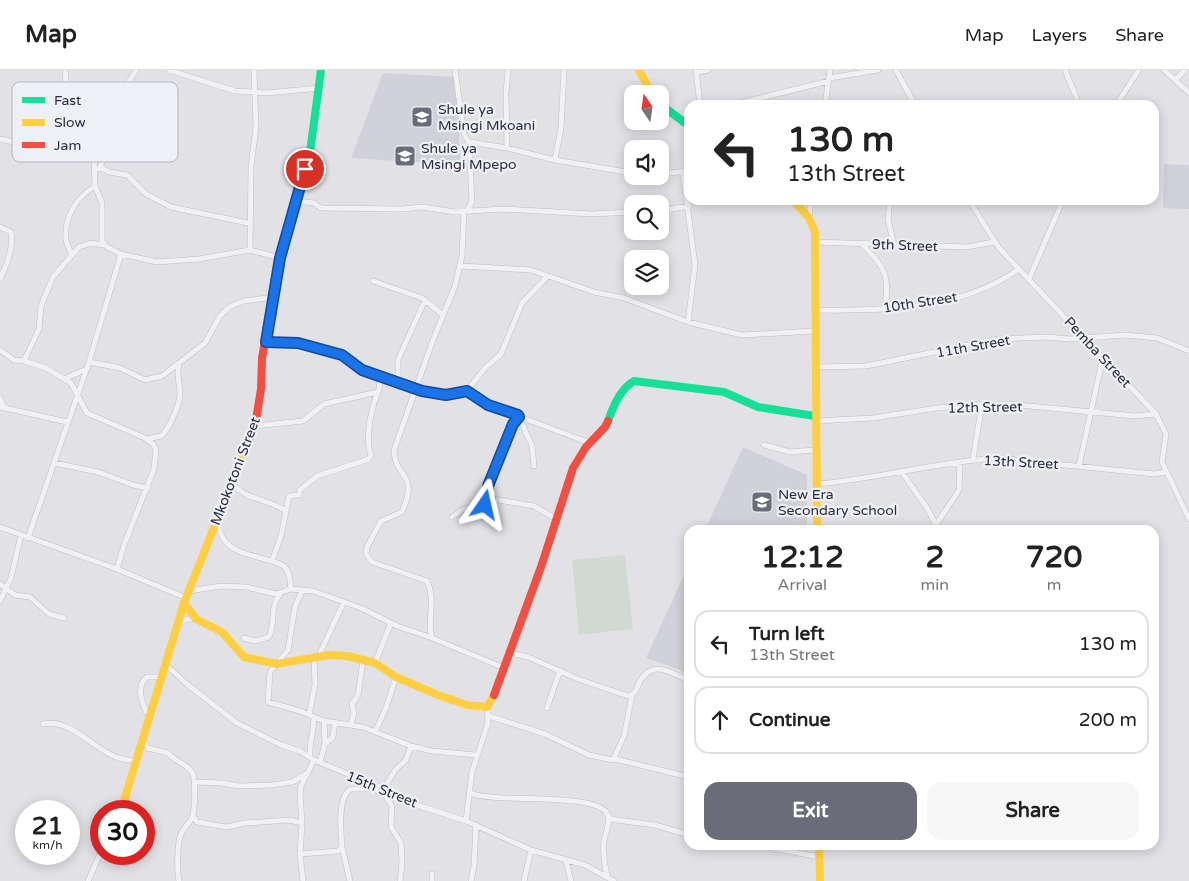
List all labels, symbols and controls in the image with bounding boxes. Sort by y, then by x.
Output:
text: Map [25,20,77,49]
text: Map [965,24,1004,46]
text: Layers [1032,24,1087,46]
text: Share [1115,24,1164,46]
legend [12,82,178,162]
north arrow [624,85,669,130]
map controls [624,85,669,295]
text: Fast [54,92,82,109]
place label: Shule ya Msingi Mkoani [438,101,535,134]
school or university icon: Shule ya Msingi Mkoani [410,105,434,129]
text: Slow [54,114,86,131]
text: 130 m [787,119,894,161]
icon: left [704,120,769,185]
text: Jam [54,137,81,154]
place label: Shule ya Msingi Mpepo [421,140,517,173]
button: sound [624,140,669,185]
school or university icon: Shule ya Msingi Mpepo [393,144,417,168]
pin [284,148,326,190]
icon: arrive [291,155,319,183]
text: 13th Street [787,161,905,187]
button: search [624,195,669,240]
street label: 9th Street [872,236,939,255]
button: layers [624,250,669,295]
street label: 10th Street [882,288,959,317]
street label: Pemba Street [1061,314,1135,392]
street label: 11th Street [935,331,1012,361]
street label: 12th Street [947,398,1023,417]
street label: Mkokotoni Street [207,414,264,528]
street label: 13th Street [983,452,1060,473]
position arrow [458,478,510,530]
place label: New Era Secondary School [778,486,897,519]
school or university icon: New Era Secondary School [750,490,774,514]
text: 12:12 [761,539,844,576]
text: 2 [925,539,944,576]
text: 720 [1026,539,1082,576]
text: Arrival [778,575,827,595]
text: min [921,575,949,595]
text: m [1047,575,1061,595]
text: Turn left [749,623,825,645]
icon: left [706,630,734,658]
text: 130 m [1079,633,1137,655]
text: 13th Street [749,645,835,665]
icon: ahead [706,706,734,734]
text: Continue [749,709,831,731]
text: 200 m [1079,709,1137,731]
street label: 15th Street [344,768,420,812]
button: Exit [704,782,917,840]
button: Share [927,782,1139,840]
speed limit sign: 30 [90,800,155,865]
text: 21 [32,811,63,841]
text: km/h [32,838,63,852]

